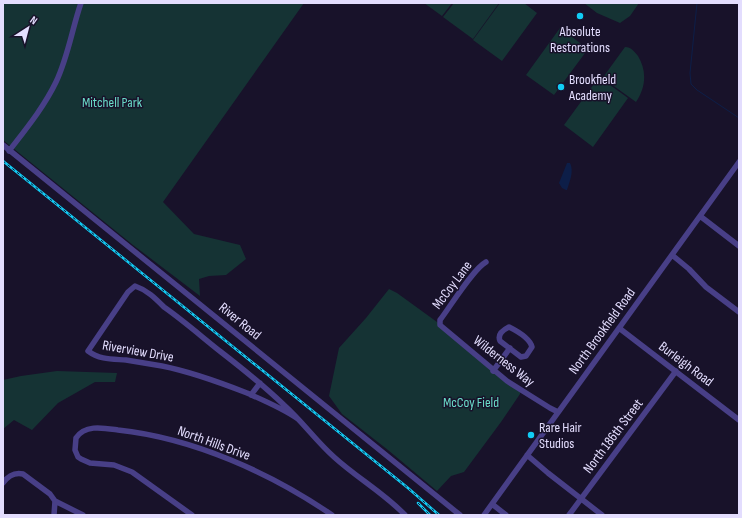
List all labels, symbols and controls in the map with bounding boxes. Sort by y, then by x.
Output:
north arrow [8,8,48,48]
marker: Absolute Restorations [575,11,585,21]
text: N [27,13,40,27]
place label: Absolute Restorations [550,23,610,56]
place label: Brookfield Academy [568,71,616,104]
marker: Brookfield Academy [556,82,566,92]
park label: Mitchell Park [82,94,143,111]
street label: McCoy Lane [428,257,476,313]
street label: North Brookfield Road [565,284,639,377]
street label: River Road [215,299,265,343]
street label: Wilderness Way [470,332,538,391]
street label: Riverview Drive [101,336,175,366]
street label: Burleigh Road [655,338,717,390]
park label: McCoy Field [443,394,499,411]
street label: North 186th Street [579,395,647,477]
place label: Rare Hair Studios [539,419,581,452]
street label: North Hills Drive [175,422,253,464]
marker: Rare Hair Studios [526,430,536,440]

